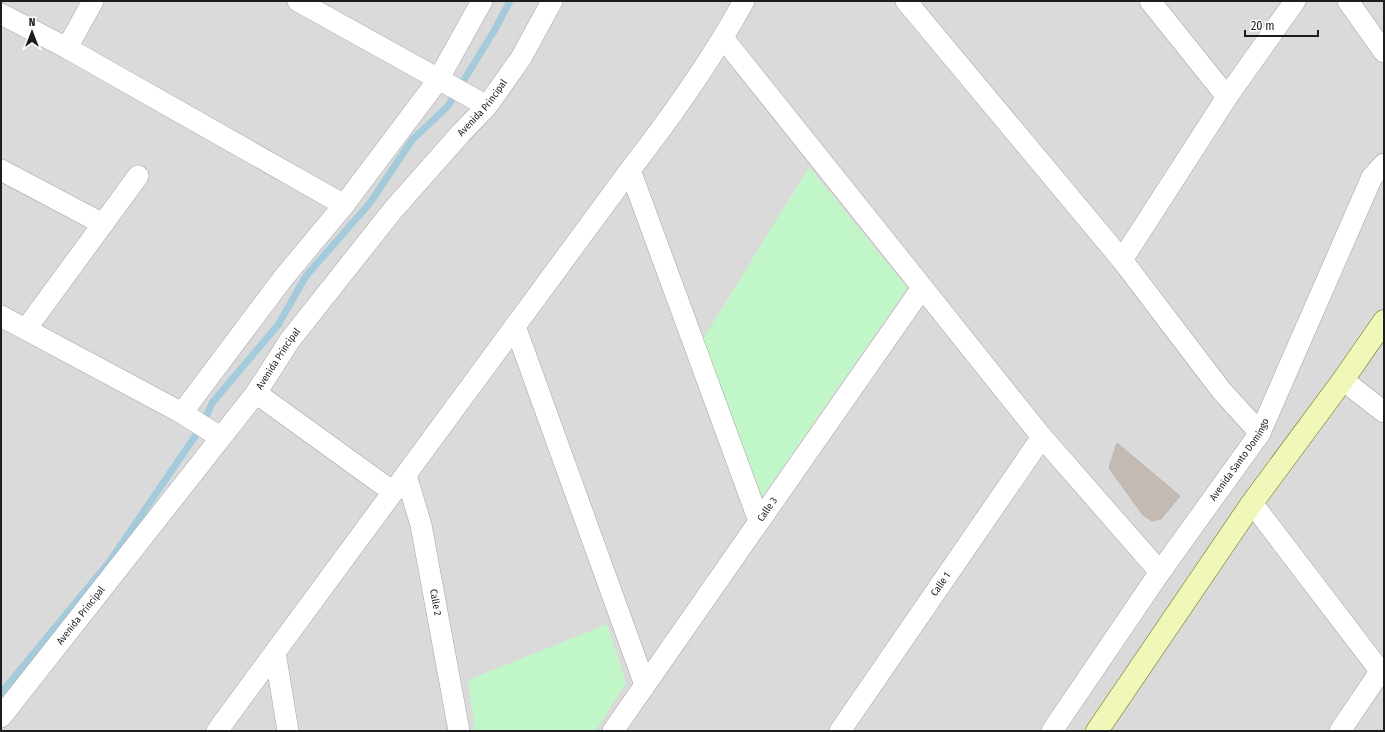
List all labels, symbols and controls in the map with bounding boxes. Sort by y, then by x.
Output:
north arrow [12,12,52,52]
scale bar [1245,12,1318,38]
text: N [29,16,35,29]
text: 20 m [1251,19,1275,33]
street label: Avenida Principal [455,77,510,139]
street label: Avenida Principal [254,326,303,392]
street label: Avenida Santo Domingo [1207,417,1272,503]
street label: Calle 3 [755,495,780,524]
street label: Calle 1 [928,570,953,599]
street label: Avenida Principal [54,584,108,647]
street label: Calle 2 [427,588,444,617]

